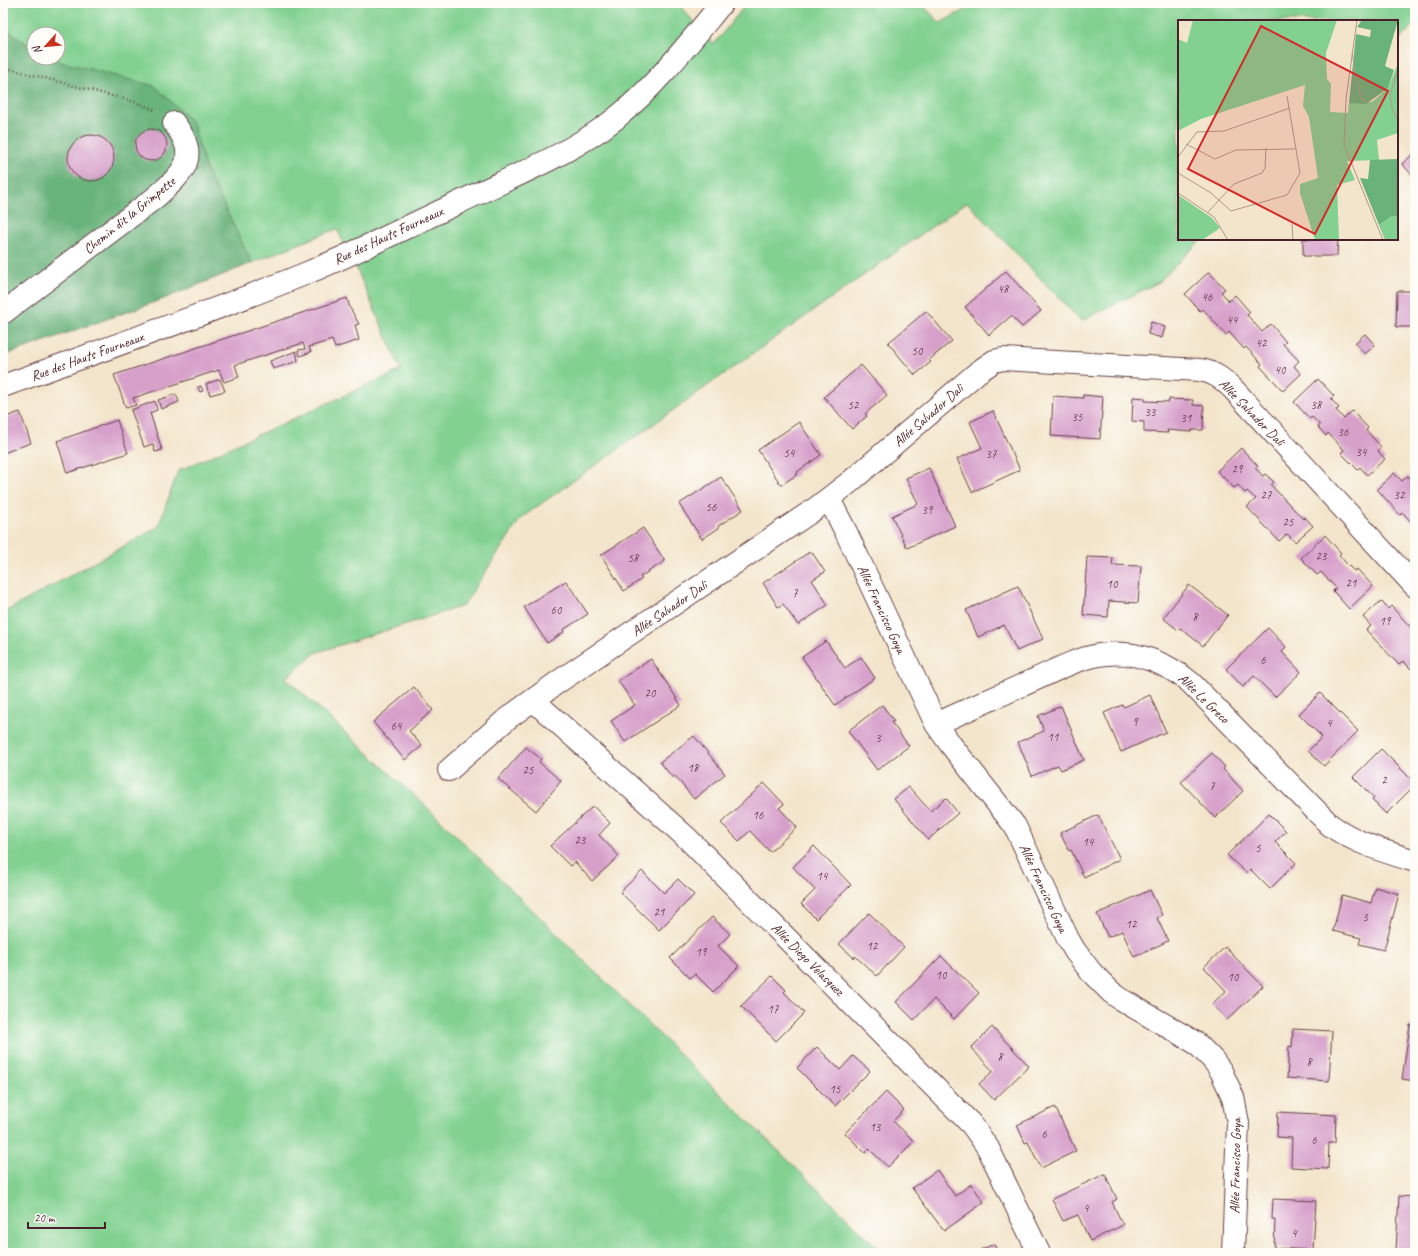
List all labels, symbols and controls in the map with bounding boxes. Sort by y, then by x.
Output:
inset map [1178,20,1398,240]
north arrow [26,26,66,66]
text: N [28,42,45,57]
street label: Chemin dit la Grimpette [80,172,180,258]
street label: Rue des Hauts Fourneaux [331,202,447,268]
house number: 48 [998,281,1010,297]
house number: 46 [1202,289,1213,305]
house number: 44 [1227,312,1239,328]
street label: Rue des Hauts Fourneaux [29,328,147,385]
house number: 42 [1256,335,1268,351]
house number: 50 [912,343,924,359]
house number: 40 [1275,362,1287,378]
street label: Allée Salvador Dali [1215,375,1290,451]
street label: Allée Salvador Dali [890,379,969,450]
house number: 52 [848,397,860,413]
house number: 38 [1311,397,1323,413]
house number: 33 [1145,404,1157,420]
house number: 35 [1072,409,1083,425]
house number: 31 [1181,410,1192,426]
house number: 36 [1338,424,1349,440]
house number: 34 [1356,444,1368,460]
house number: 54 [784,445,796,461]
house number: 37 [986,446,997,462]
house number: 29 [1232,461,1244,477]
house number: 27 [1261,487,1272,503]
house number: 32 [1394,487,1406,503]
house number: 56 [706,499,717,515]
house number: 39 [922,502,934,518]
house number: 25 [1283,514,1294,530]
house number: 23 [1316,548,1328,564]
house number: 58 [628,550,640,566]
street label: Allée Francisco Goya [854,562,910,657]
house number: 21 [1346,575,1357,591]
street label: Allée Salvador Dali [628,576,712,640]
house number: 10 [1107,576,1119,592]
house number: 7 [792,585,798,601]
house number: 60 [551,602,563,618]
house number: 8 [1192,609,1199,625]
house number: 19 [1380,613,1392,629]
house number: 6 [1260,652,1266,668]
street label: Allée Le Greco [1175,670,1234,728]
house number: 20 [645,685,657,701]
house number: 9 [1132,714,1139,730]
house number: 4 [1326,715,1333,731]
house number: 64 [391,718,403,734]
house number: 11 [1048,729,1059,745]
house number: 3 [875,730,882,746]
house number: 18 [688,760,700,776]
house number: 25 [523,762,534,778]
house number: 2 [1381,772,1388,788]
house number: 7 [1209,778,1215,794]
house number: 16 [753,807,764,823]
house number: 23 [575,832,587,848]
house number: 14 [1083,834,1095,850]
house number: 5 [1255,840,1261,856]
street label: Allée Francisco Goya [1016,841,1072,936]
house number: 14 [817,868,829,884]
house number: 21 [654,904,665,920]
house number: 3 [1362,909,1369,925]
house number: 12 [1126,916,1138,932]
street label: Allée Diego Velasquez [768,919,849,1000]
house number: 12 [867,938,879,954]
house number: 19 [696,944,708,960]
house number: 10 [936,967,948,983]
house number: 10 [1228,969,1240,985]
house number: 17 [768,1001,779,1017]
house number: 8 [997,1049,1004,1065]
house number: 8 [1306,1054,1313,1070]
house number: 15 [830,1081,841,1097]
street label: Allée Francisco Goya [1226,1117,1245,1214]
house number: 13 [870,1119,882,1135]
house number: 6 [1041,1126,1047,1142]
house number: 6 [1311,1132,1317,1148]
house number: 4 [1083,1200,1090,1216]
scale bar [28,1204,105,1230]
text: 20 m [34,1210,56,1226]
house number: 4 [1291,1225,1298,1241]

